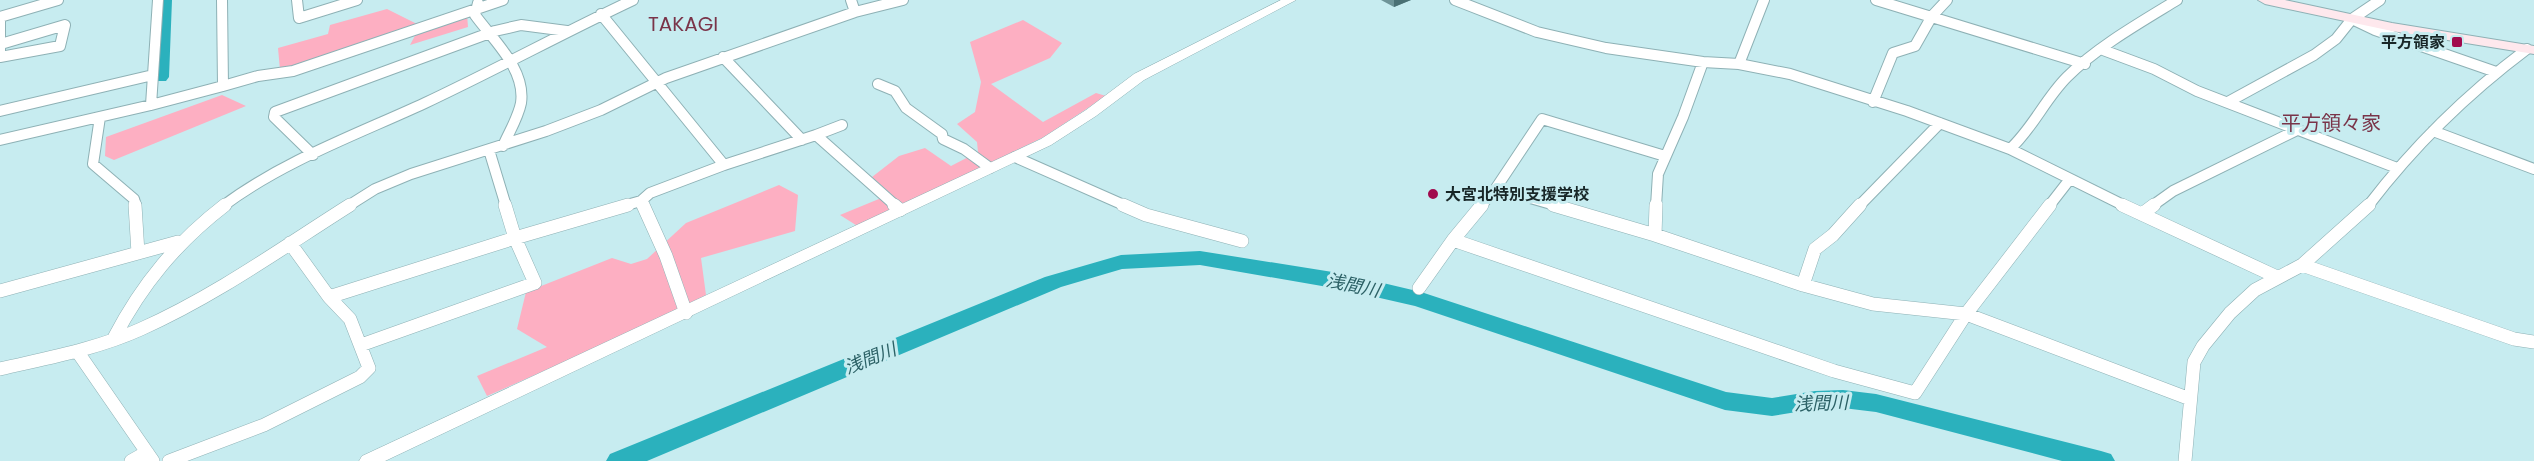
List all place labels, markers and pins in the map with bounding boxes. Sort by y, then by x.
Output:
place label: 平方領家 [2381,31,2445,54]
marker: 平方領家 [2450,35,2464,49]
place label: 大宮北特別支援学校 [1445,183,1589,206]
marker: 大宮北特別支援学校 [1426,187,1440,201]

